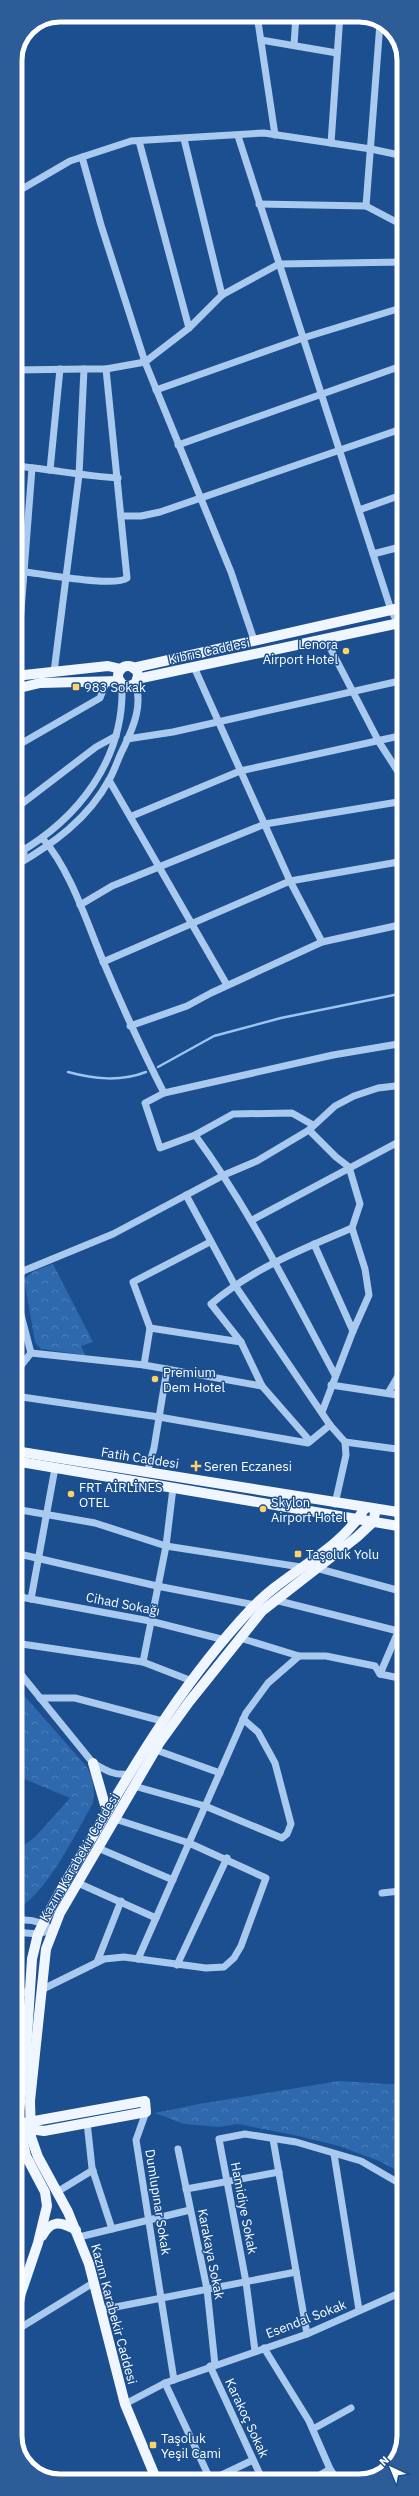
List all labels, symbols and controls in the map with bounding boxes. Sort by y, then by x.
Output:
street label: Kıbrıs Caddesi [167,634,251,668]
place label: Lenora Airport Hotel [263,636,338,668]
marker: Lenora Airport Hotel [341,646,351,656]
place label: 983 Sokak [84,679,146,696]
marker: 983 Sokak [71,682,81,692]
place label: Premium Dem Hotel [163,1364,225,1396]
marker: Premium Dem Hotel [150,1374,160,1384]
street label: Fatih Caddesi [100,1443,180,1473]
place label: Seren Eczanesi [204,1458,292,1475]
marker: Seren Eczanesi [191,1461,201,1471]
place label: FRT AİRLİNES OTEL [79,1479,163,1511]
marker: FRT AİRLİNES OTEL [66,1489,76,1499]
place label: Skylon Airport Hotel [271,1494,347,1526]
marker: Skylon Airport Hotel [258,1504,268,1514]
place label: Taşoluk Yolu [306,1546,379,1563]
marker: Taşoluk Yolu [293,1549,303,1559]
street label: Cihad Sokağı [85,1589,161,1619]
street label: Kazım Karabekir Caddesi [35,1790,123,1924]
street label: Dumlupınar Sokak [141,2148,175,2256]
street label: Hamidiye Sokak [227,2160,261,2256]
street label: Karakaya Sokak [194,2207,228,2301]
street label: Kazım Karabekir Caddesi [87,2242,141,2386]
street label: Esendal Sokak [263,2296,349,2342]
street label: Karakoç Sokak [221,2376,273,2461]
place label: Taşoluk Yeşil Cami [161,2430,221,2462]
marker: Taşoluk Yeşil Cami [148,2440,158,2450]
north arrow [371,2448,411,2488]
text: N [376,2453,392,2469]

